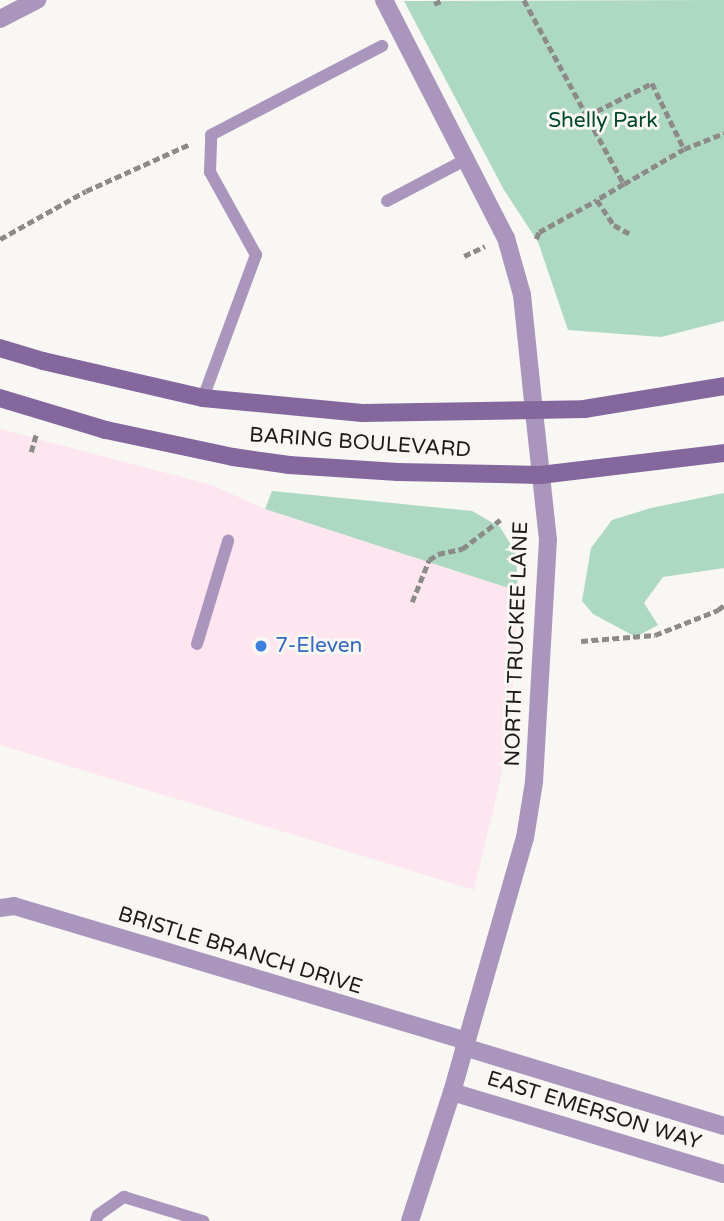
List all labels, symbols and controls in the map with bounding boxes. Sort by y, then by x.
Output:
park label: Shelly Park [548,108,658,134]
street label: BARING BOULEVARD [248,423,472,463]
street label: NORTH TRUCKEE LANE [500,521,534,767]
place label: 7-Eleven [275,633,362,659]
marker: 7-Eleven [253,638,269,654]
street label: BRISTLE BRANCH DRIVE [115,902,365,1000]
street label: EAST EMERSON WAY [484,1066,704,1156]

